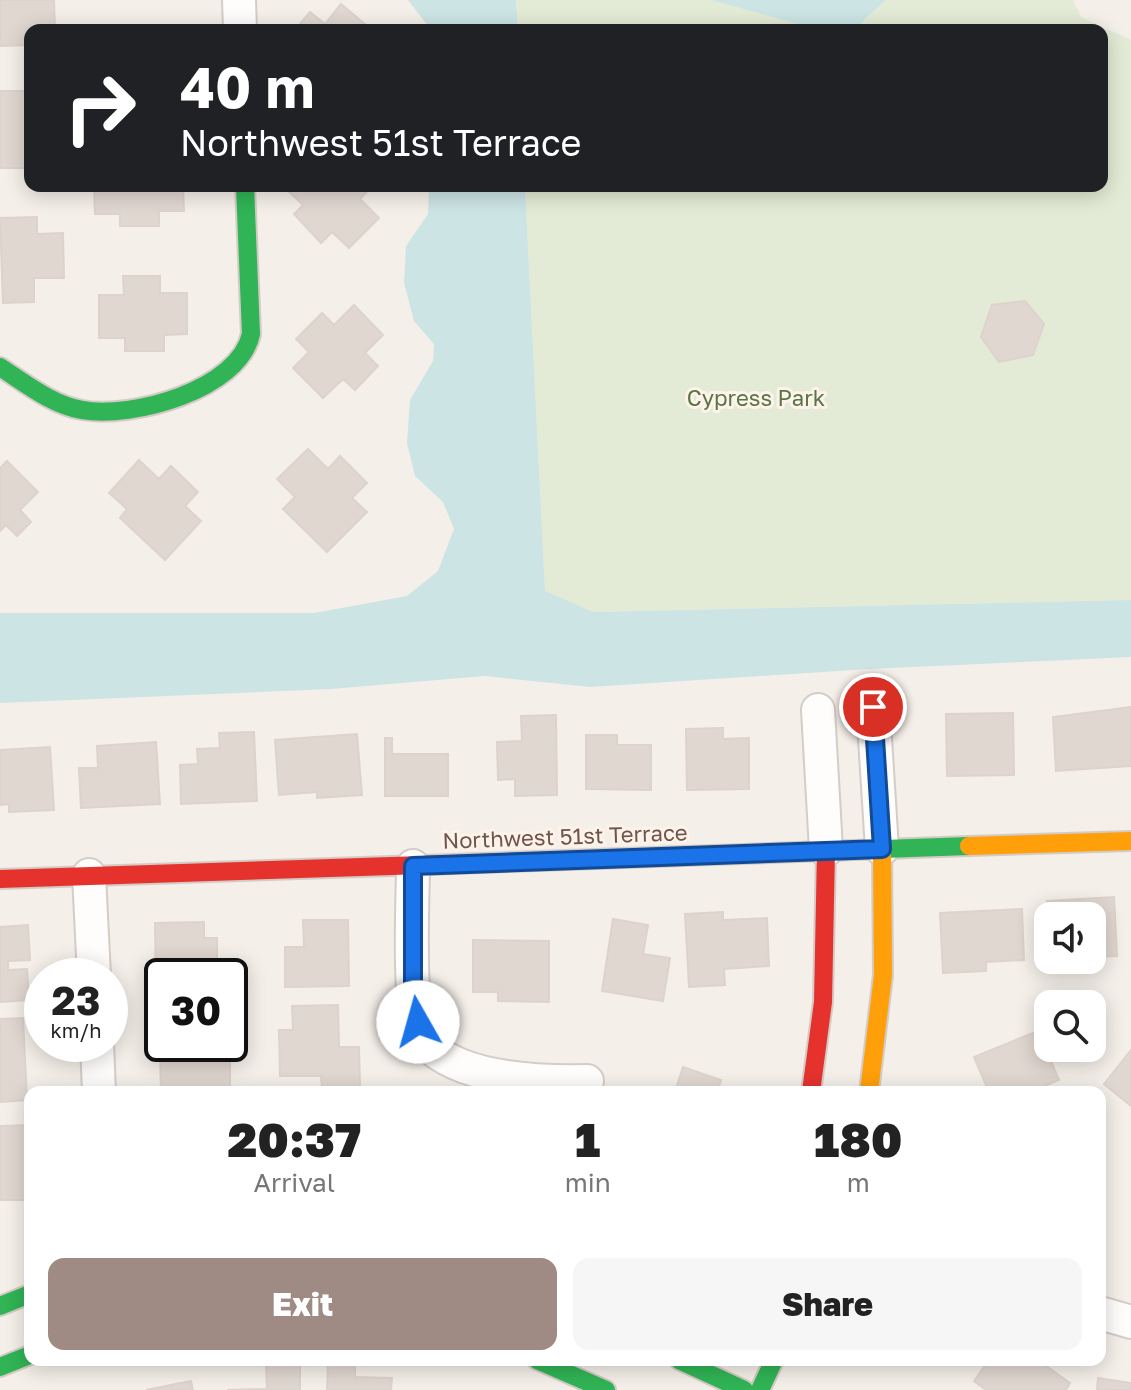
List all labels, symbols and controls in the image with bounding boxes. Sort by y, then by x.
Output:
text: 40 m [180,53,314,120]
icon: right [48,56,152,160]
text: Northwest 51st Terrace [180,121,581,164]
park label: Cypress Park [687,384,825,411]
pin [839,673,907,741]
icon: arrive [851,685,895,729]
street label: Northwest 51st Terrace [442,818,688,854]
map controls [1034,902,1106,1062]
button: sound [1034,902,1106,974]
speed limit sign: 30 [144,958,248,1062]
text: 23 [52,976,100,1024]
position arrow [376,980,460,1064]
button: search [1034,990,1106,1062]
text: km/h [51,1018,101,1042]
text: 20:37 [227,1110,361,1168]
text: 1 [575,1110,600,1168]
text: 180 [814,1110,903,1168]
text: Arrival [254,1167,335,1198]
text: min [565,1167,611,1198]
text: m [847,1167,870,1198]
button: Exit [48,1258,557,1350]
button: Share [573,1258,1082,1350]

